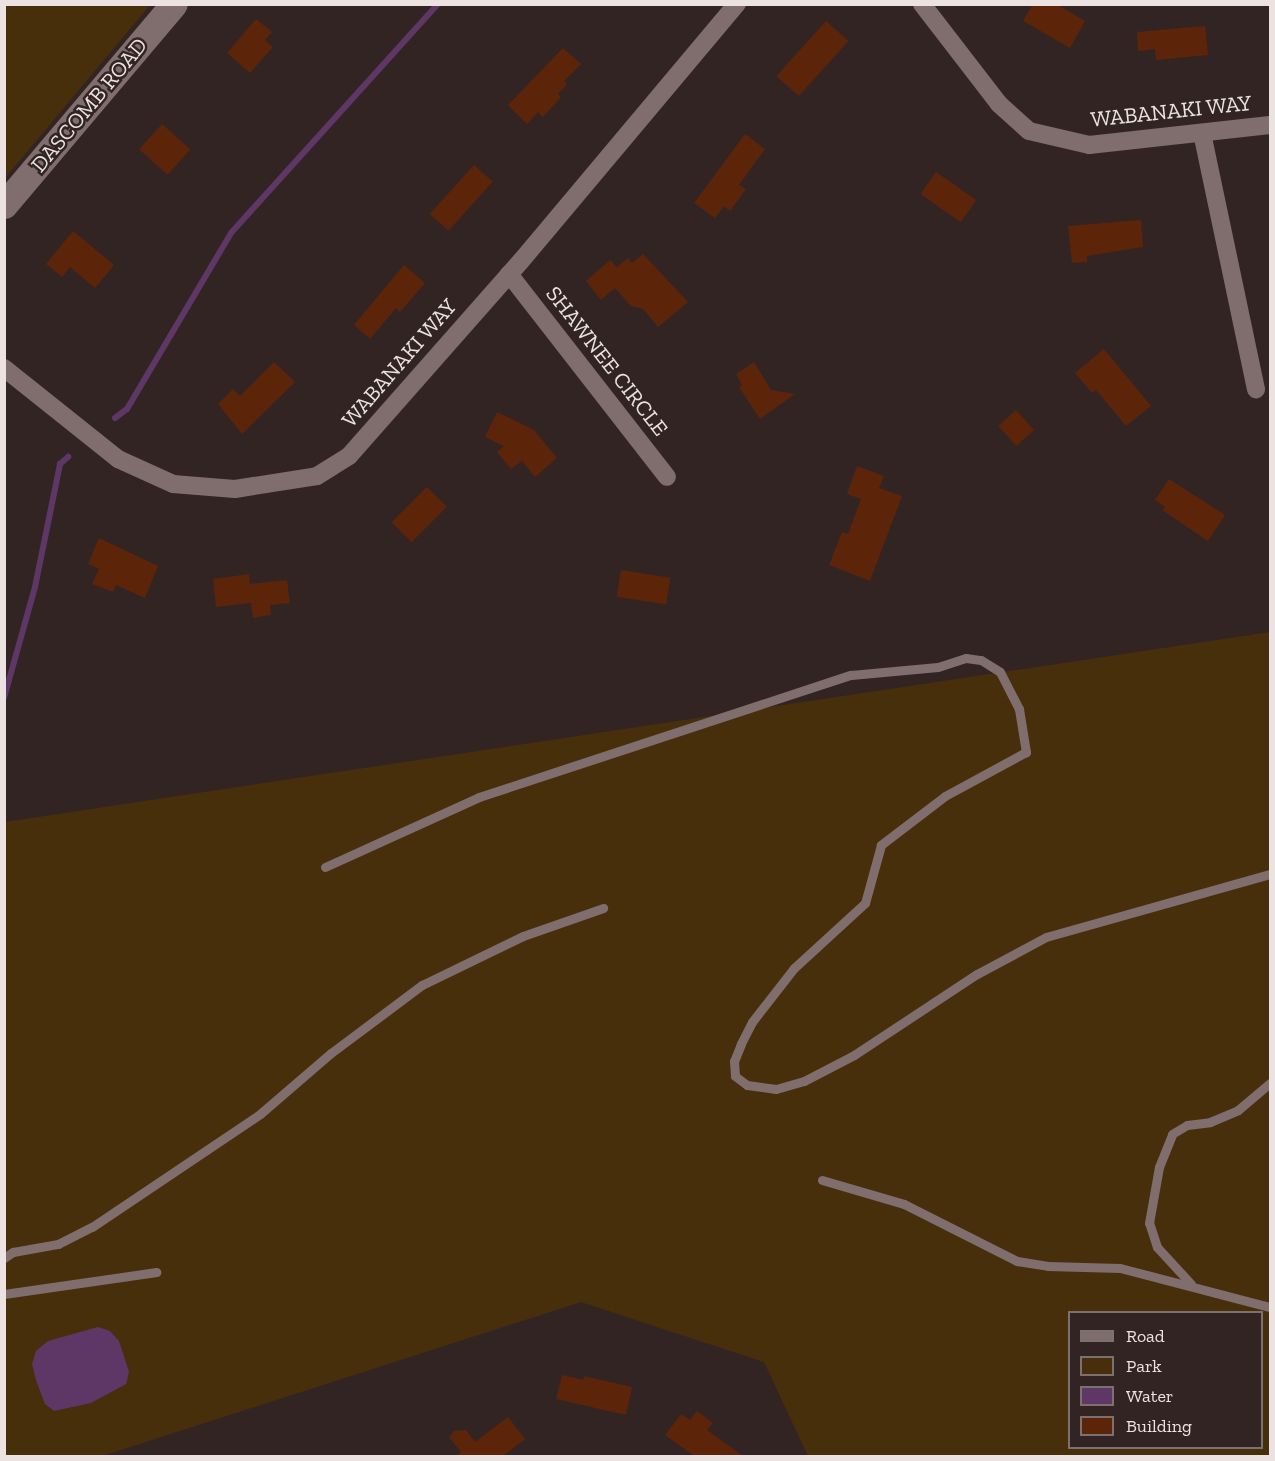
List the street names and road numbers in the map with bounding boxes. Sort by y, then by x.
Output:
street label: DASCOMB ROAD [25,33,153,177]
street label: WABANAKI WAY [1089,89,1253,133]
street label: SHAWNEE CIRCLE [540,281,674,441]
street label: WABANAKI WAY [336,293,462,433]

